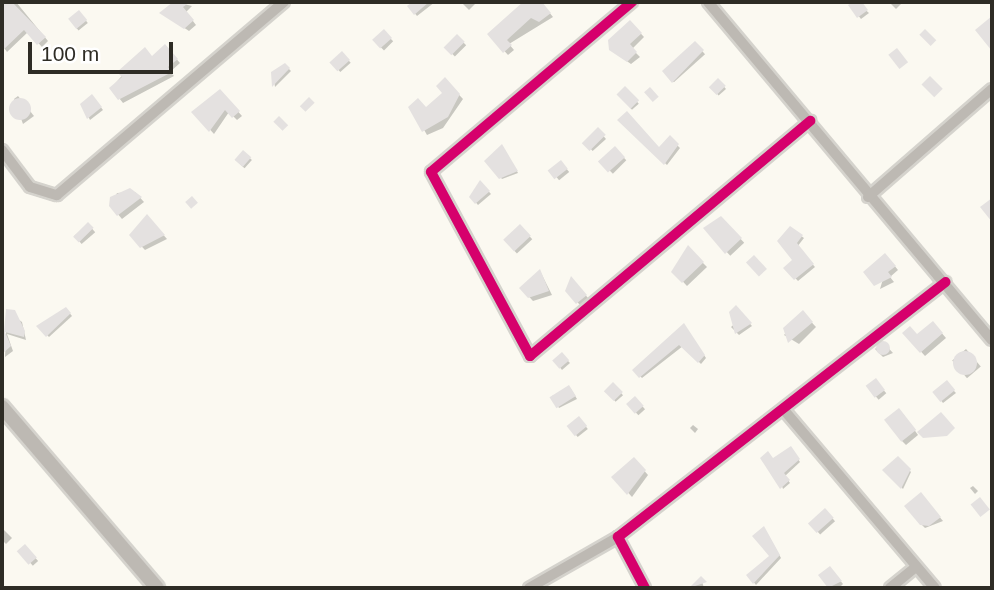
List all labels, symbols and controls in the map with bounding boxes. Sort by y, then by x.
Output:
scale bar [32,28,177,72]
text: 100 m [41,42,99,65]

